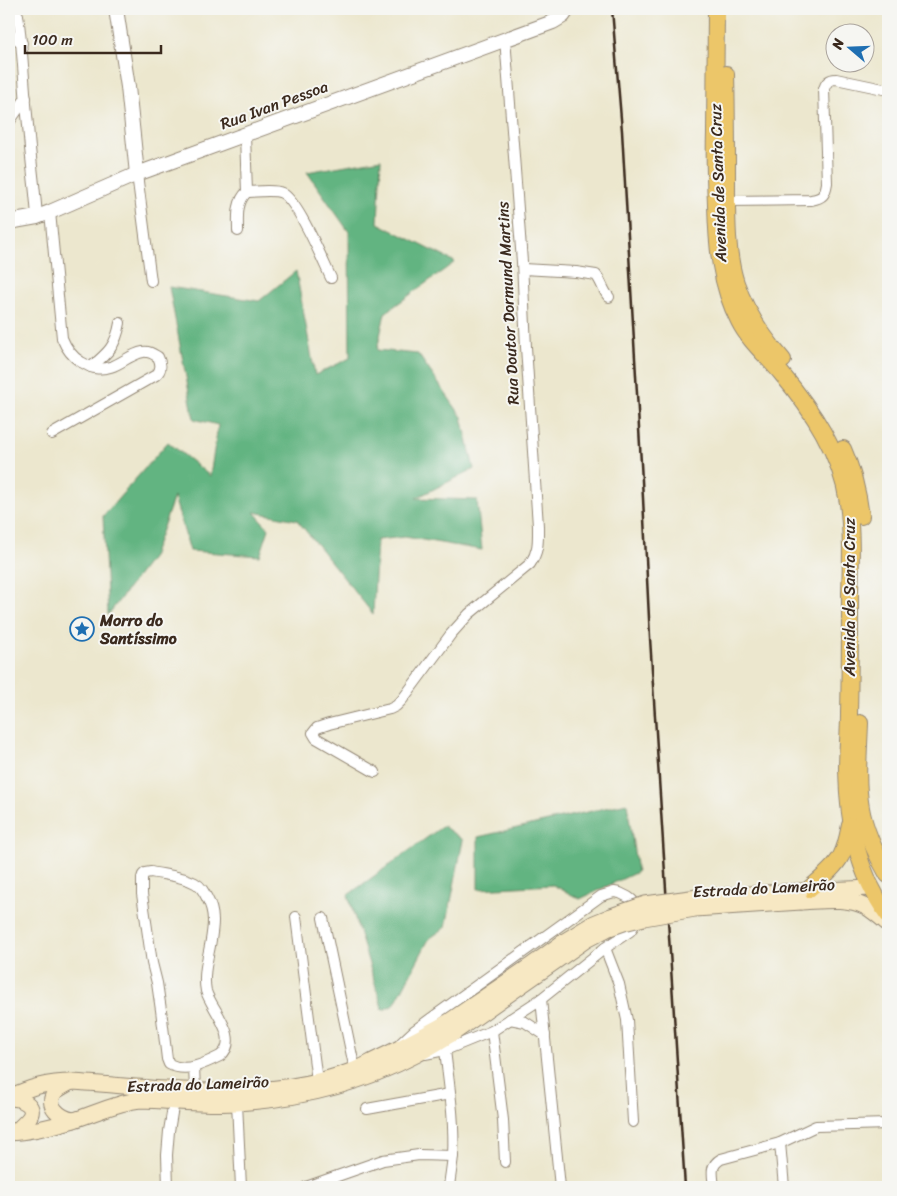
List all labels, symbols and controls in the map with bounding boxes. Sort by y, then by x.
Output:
scale bar [25,22,161,54]
north arrow [824,22,874,72]
text: 100 m [32,27,73,53]
text: N [824,35,852,54]
street label: Rua Ivan Pessoa [216,72,332,138]
street label: Avenida de Santa Cruz [701,103,735,264]
street label: Rua Doutor Dormund Martins [488,200,528,405]
street label: Avenida de Santa Cruz [835,517,864,677]
place label: Morro do Santíssimo [99,606,177,653]
place icon: Morro do Santíssimo [69,616,95,642]
street label: Estrada do Lameirão [692,870,836,906]
street label: Estrada do Lameirão [127,1067,269,1101]

